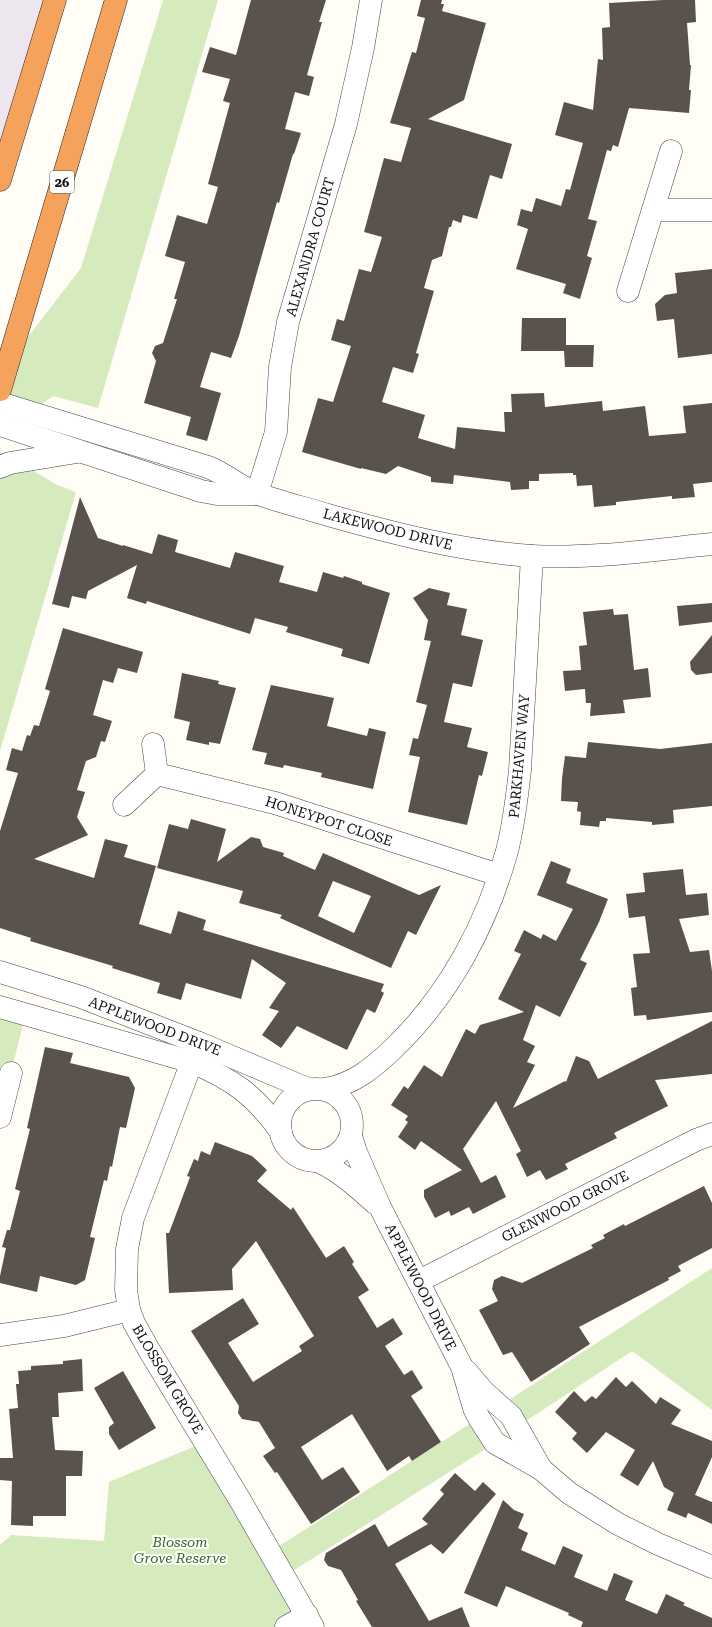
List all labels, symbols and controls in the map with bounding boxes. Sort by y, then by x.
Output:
road number: 26 [50,171,74,193]
street label: ALEXANDRA COURT [282,176,338,318]
street label: LAKEWOOD DRIVE [322,505,454,553]
street label: PARKHAVEN WAY [506,693,532,819]
street label: HONEYPOT CLOSE [263,793,395,849]
street label: APPLEWOOD DRIVE [87,993,223,1059]
street label: GLENWOOD GROVE [499,1167,631,1245]
street label: APPLEWOOD DRIVE [382,1221,460,1353]
street label: BLOSSOM GROVE [129,1322,207,1436]
park label: Blossom Grove Reserve [134,1534,226,1566]

